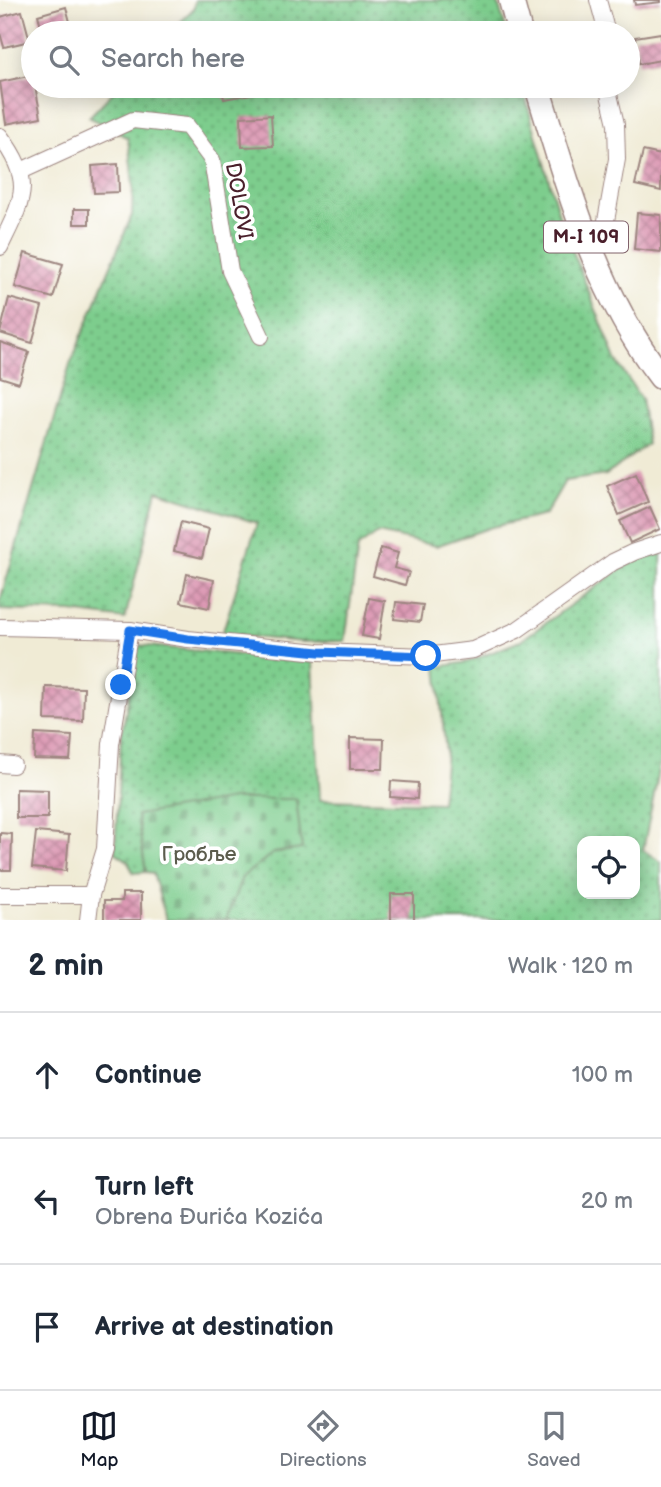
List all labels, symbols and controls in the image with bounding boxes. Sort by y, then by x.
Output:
search box [21,21,640,98]
icon: search [45,41,83,79]
text: Search here [101,44,245,75]
street label: DOLOVI [220,161,258,241]
road number: M-I 109 [544,221,628,252]
route start [410,640,441,671]
route end [105,669,136,700]
map controls [577,836,640,899]
button: locate [577,836,640,899]
park label: Гробље [162,842,237,867]
text: 2 min [28,948,104,984]
text: Walk · 120 m [508,952,633,980]
icon: ahead [28,1056,66,1094]
text: Continue [95,1060,202,1091]
text: 100 m [572,1061,633,1089]
text: Turn left [95,1172,194,1203]
icon: left [28,1182,66,1220]
text: 20 m [581,1187,633,1215]
text: Obrena Đurića Kozića [95,1203,323,1231]
icon: arrive [28,1308,66,1346]
text: Arrive at destination [95,1312,334,1343]
tab: Map [80,1407,119,1472]
tab: Directions [279,1407,367,1472]
tab: Saved [527,1407,581,1472]

